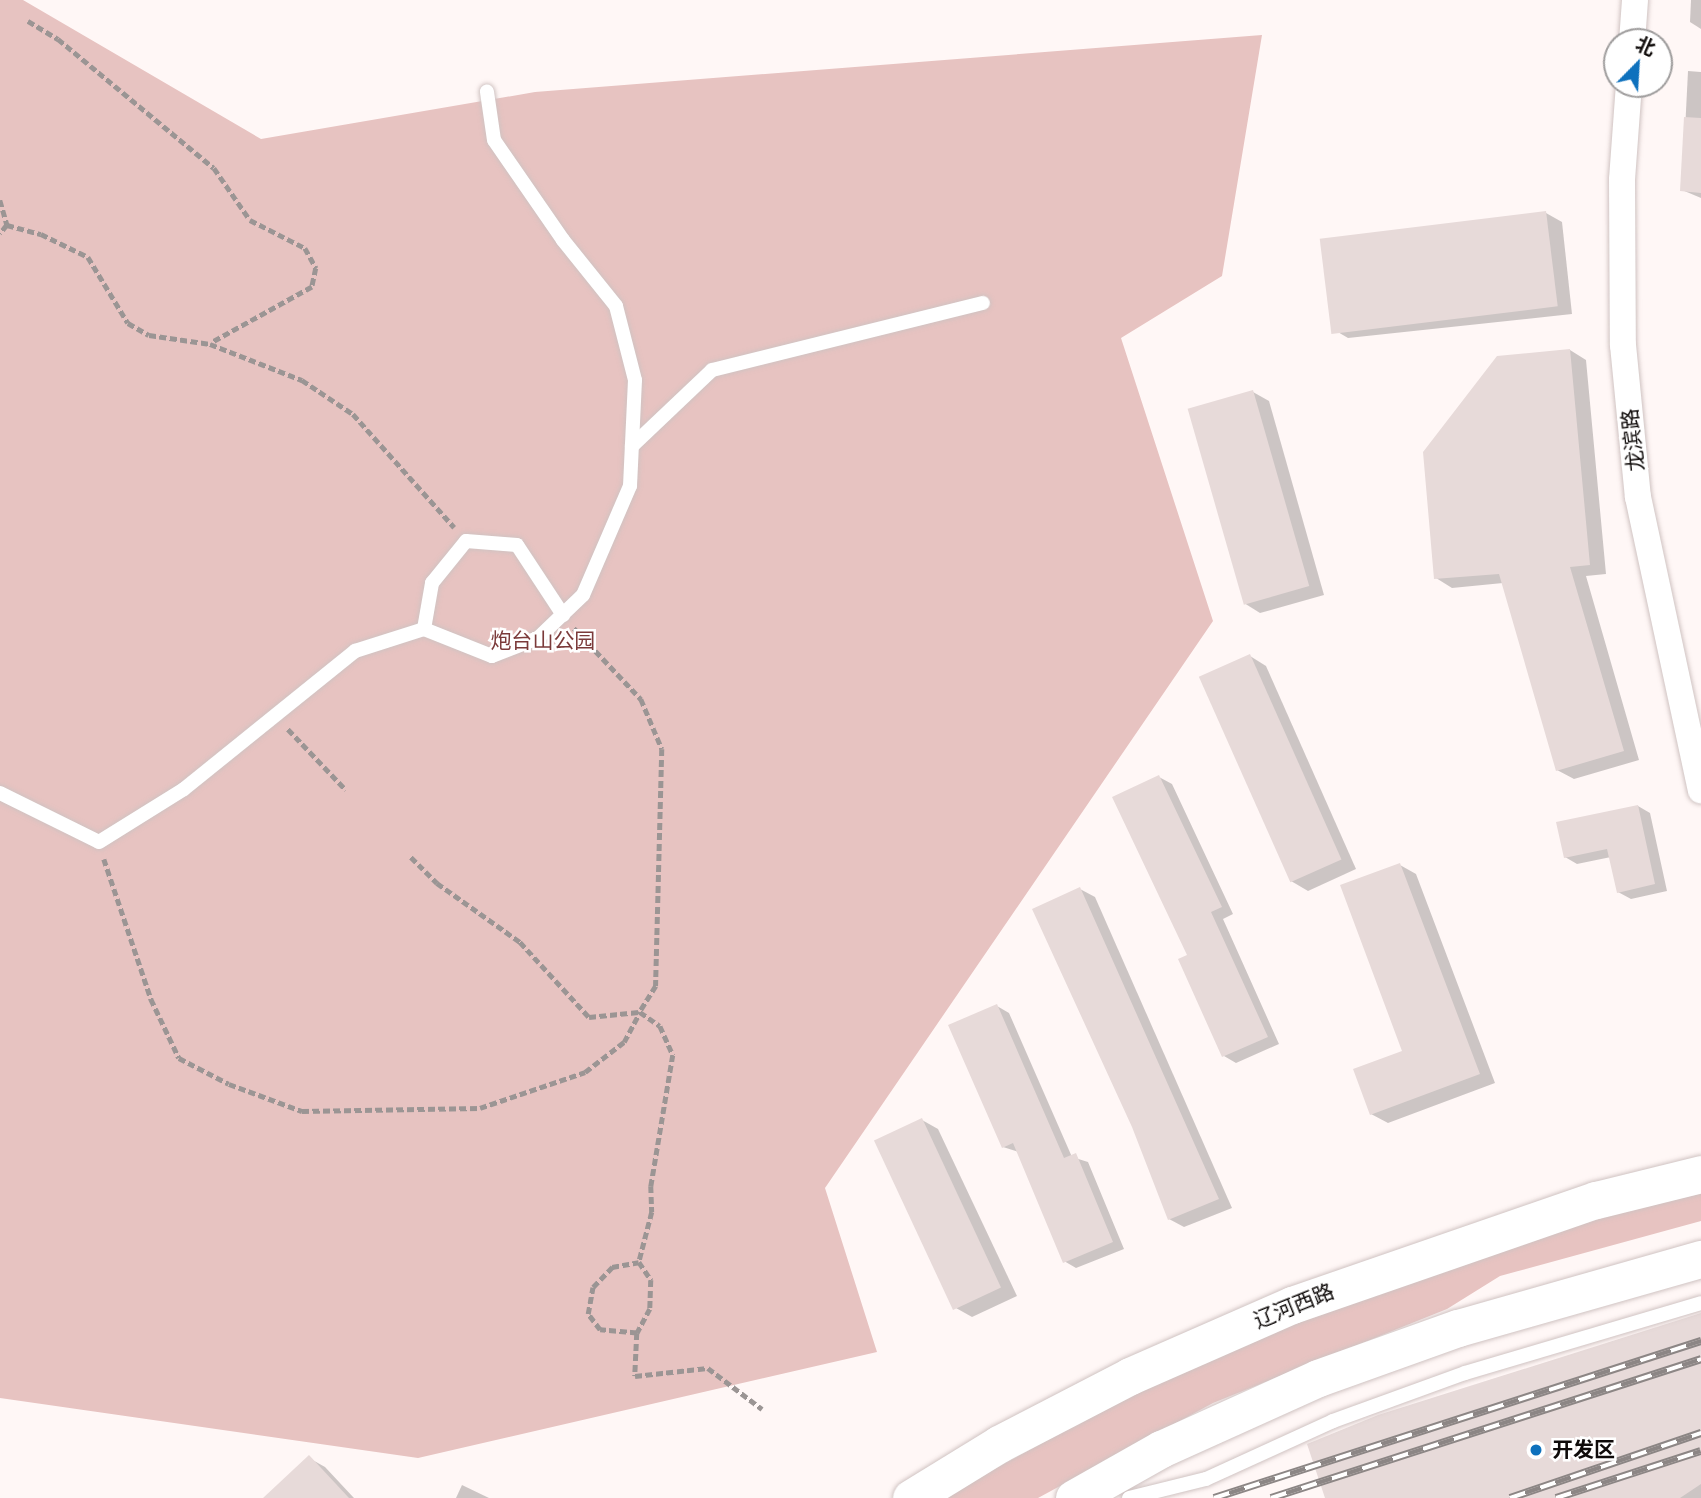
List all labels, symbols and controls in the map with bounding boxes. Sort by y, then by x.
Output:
north arrow [1603,28,1673,98]
text: 北 [1633,32,1659,60]
street label: 龙滨路 [1617,407,1649,473]
park label: 炮台山公园 [491,628,595,654]
street label: 辽河西路 [1250,1279,1338,1333]
place label: 开发区 [1552,1437,1615,1463]
marker: 开发区 [1526,1440,1546,1460]

